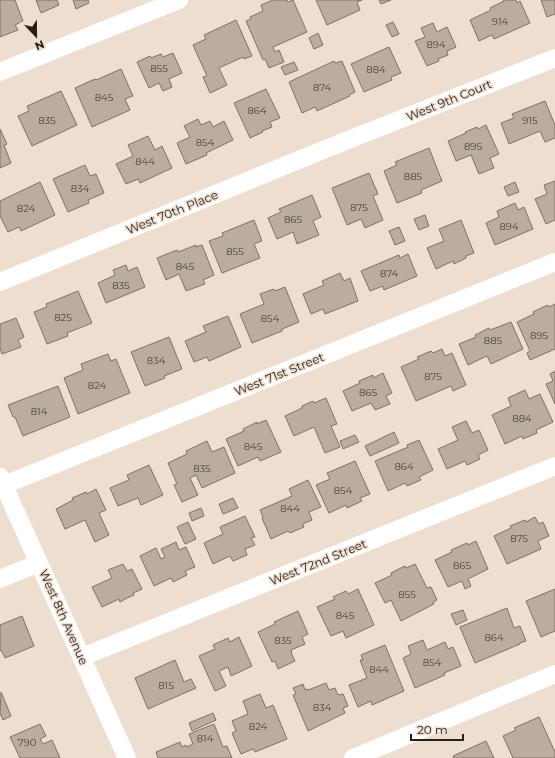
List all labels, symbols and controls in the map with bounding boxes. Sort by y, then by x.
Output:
house number: 914 [492,15,509,28]
north arrow [16,16,56,56]
text: N [33,37,46,53]
house number: 894 [426,38,446,51]
house number: 855 [150,62,168,75]
house number: 884 [366,63,386,76]
street label: West 9th Court [404,76,494,124]
house number: 874 [313,81,332,94]
house number: 845 [95,91,114,104]
house number: 864 [247,104,267,117]
house number: 835 [38,114,56,127]
house number: 915 [522,114,538,127]
house number: 854 [196,136,215,149]
house number: 895 [464,140,482,153]
house number: 844 [135,155,155,168]
house number: 885 [404,170,423,183]
house number: 834 [71,182,90,195]
street label: West 70th Place [124,187,220,237]
house number: 875 [350,201,368,214]
house number: 824 [17,202,36,215]
house number: 865 [284,213,302,226]
house number: 894 [499,220,519,233]
house number: 855 [226,245,244,258]
house number: 845 [176,260,195,273]
house number: 874 [380,267,399,280]
house number: 835 [112,279,130,292]
house number: 825 [54,311,72,324]
house number: 854 [261,312,280,325]
house number: 895 [530,329,548,342]
house number: 885 [484,334,503,347]
street label: West 71st Street [232,349,326,399]
house number: 834 [147,354,166,367]
house number: 875 [424,370,442,383]
house number: 824 [88,379,107,392]
house number: 865 [359,386,377,399]
house number: 814 [31,405,48,418]
house number: 884 [512,412,532,425]
house number: 845 [244,440,263,453]
house number: 864 [394,460,414,473]
house number: 835 [193,462,211,475]
house number: 854 [334,484,353,497]
house number: 844 [280,502,300,515]
house number: 875 [510,532,528,545]
street label: West 72nd Street [267,536,369,588]
house number: 865 [453,559,471,572]
street label: West 8th Avenue [36,567,92,667]
house number: 855 [398,588,416,601]
house number: 845 [336,609,355,622]
house number: 864 [484,631,504,644]
house number: 835 [274,634,292,647]
house number: 854 [423,656,442,669]
house number: 844 [369,663,389,676]
house number: 815 [158,679,174,692]
house number: 834 [313,701,332,714]
scale bar [411,716,463,742]
house number: 824 [249,720,268,733]
text: 20 m [417,722,448,737]
house number: 814 [197,732,214,745]
house number: 790 [18,736,37,749]

